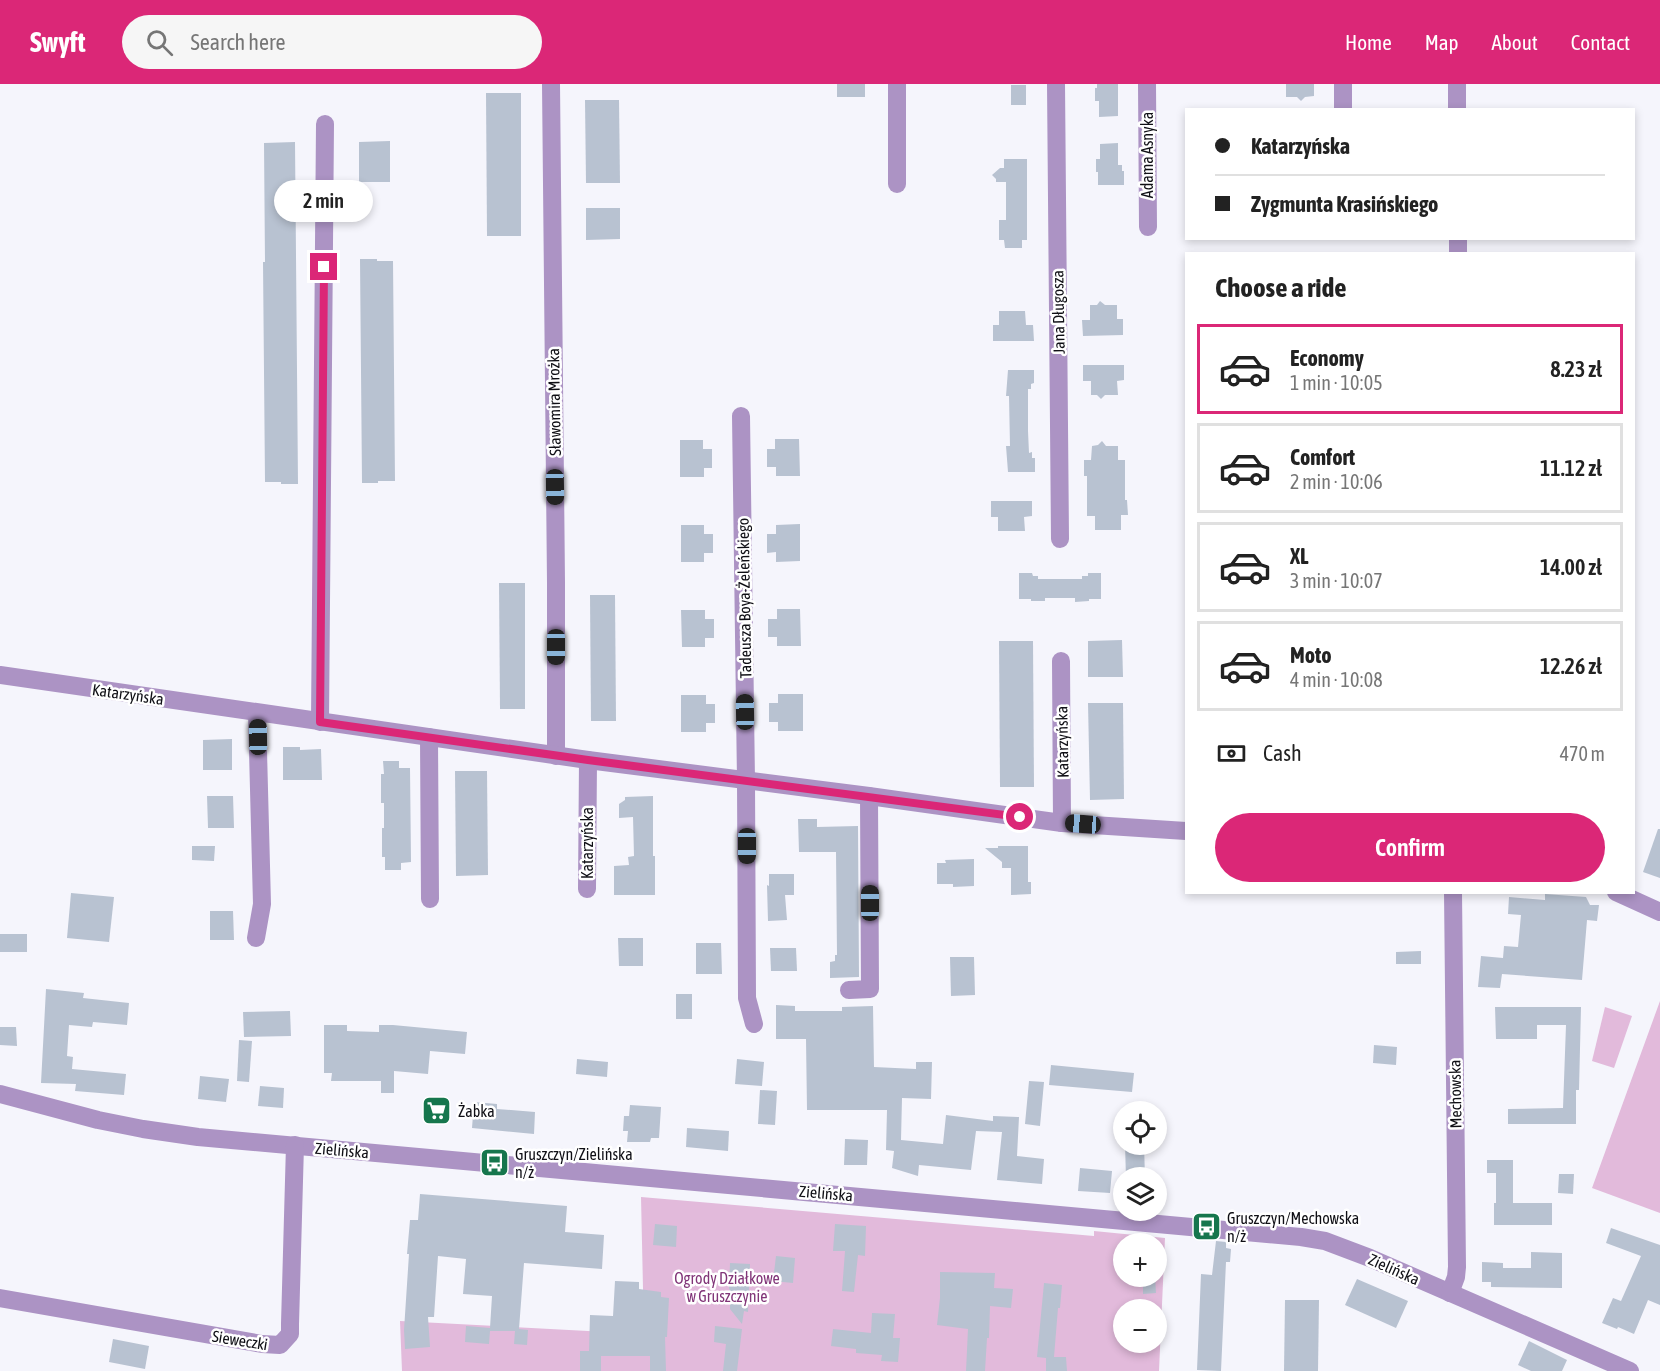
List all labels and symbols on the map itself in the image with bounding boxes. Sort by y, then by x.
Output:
street label: Adama Asnyka [1138,112,1157,198]
callout: 2 min [274,180,374,222]
route end [310,253,337,280]
street label: Jana Długosza [1048,270,1069,354]
street label: Sławomira Mrożka [544,348,564,456]
car [546,469,564,505]
street label: Tadeusza Boya-Żeleńskiego [734,518,755,678]
car [547,629,565,665]
street label: Katarzyńska [91,680,165,709]
car [736,694,754,730]
street label: Katarzyńska [1052,706,1073,778]
car [249,719,267,755]
route start [1006,803,1033,830]
street label: Katarzyńska [578,807,597,879]
car [1064,814,1102,834]
car [738,828,756,864]
car [861,885,879,921]
street label: Mechowska [1445,1060,1465,1128]
supermarket icon: Żabka [421,1095,453,1127]
place label: Żabka [458,1102,495,1120]
street label: Zielińska [314,1139,370,1161]
place label: Gruszczyn/Zielińska n/ż [515,1145,633,1181]
bus stop icon: Gruszczyn/Zielińska n/ż [478,1147,510,1179]
street label: Zielińska [798,1182,854,1204]
place label: Gruszczyn/Mechowska n/ż [1227,1209,1359,1245]
bus stop icon: Gruszczyn/Mechowska n/ż [1190,1211,1222,1243]
street label: Zielińska [1366,1250,1422,1288]
park label: Ogrody Działkowe w Gruszczynie [674,1269,780,1306]
street label: Sieweczki [211,1327,269,1353]

